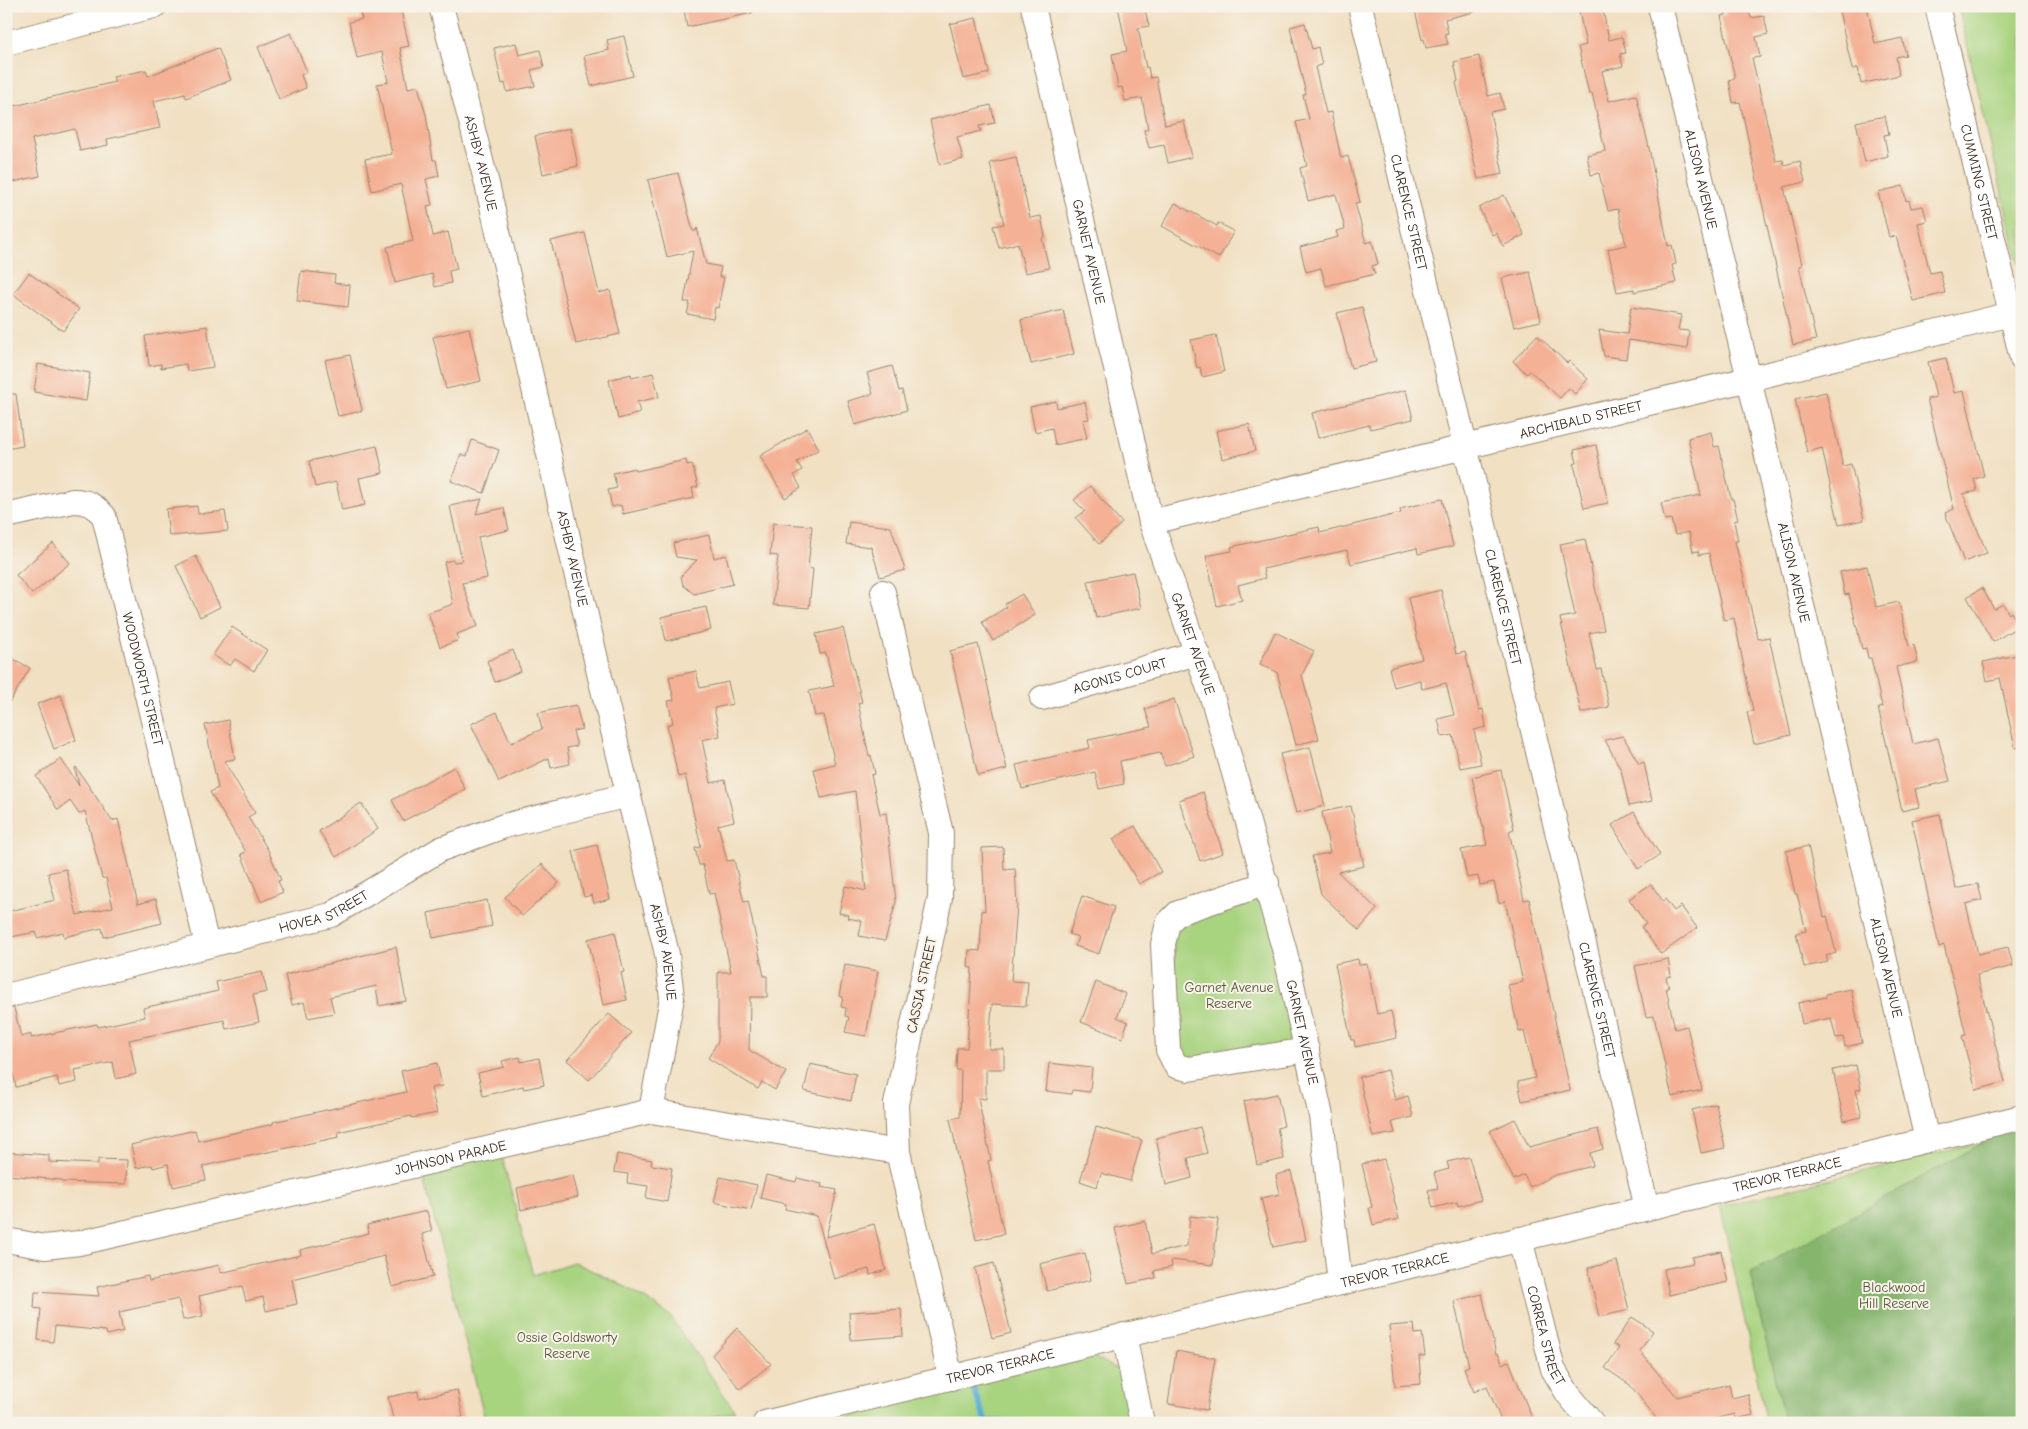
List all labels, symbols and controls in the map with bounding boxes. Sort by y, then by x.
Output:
street label: ASHBY AVENUE [460,113,501,213]
street label: CUMMING STREET [1957,122,2001,243]
street label: ALISON AVENUE [1681,128,1721,231]
street label: CLARENCE STREET [1387,152,1431,273]
street label: GARNET AVENUE [1068,198,1109,306]
street label: ARCHIBALD STREET [1518,397,1645,443]
street label: ASHBY AVENUE [553,509,592,608]
street label: ALISON AVENUE [1774,521,1814,624]
street label: CLARENCE STREET [1481,547,1525,668]
street label: GARNET AVENUE [1167,590,1218,697]
street label: WOODWORTH STREET [118,611,167,748]
street label: AGONIS COURT [1071,654,1170,698]
street label: HOVEA STREET [277,886,372,937]
street label: ASHBY AVENUE [646,902,680,1001]
street label: ALISON AVENUE [1866,916,1906,1019]
street label: CASSIA STREET [903,935,940,1035]
street label: CLARENCE STREET [1575,940,1619,1061]
street label: GARNET AVENUE [1282,978,1322,1086]
park label: Garnet Avenue Reserve [1185,979,1273,1012]
street label: JOHNSON PARADE [393,1137,508,1179]
street label: TREVOR TERRACE [1731,1153,1843,1196]
street label: TREVOR TERRACE [1339,1249,1451,1292]
park label: Blackwood Hill Reserve [1859,1279,1929,1312]
street label: CORREA STREET [1523,1284,1569,1389]
park label: Ossie Goldsworty Reserve [517,1329,618,1362]
street label: TREVOR TERRACE [944,1345,1056,1388]

